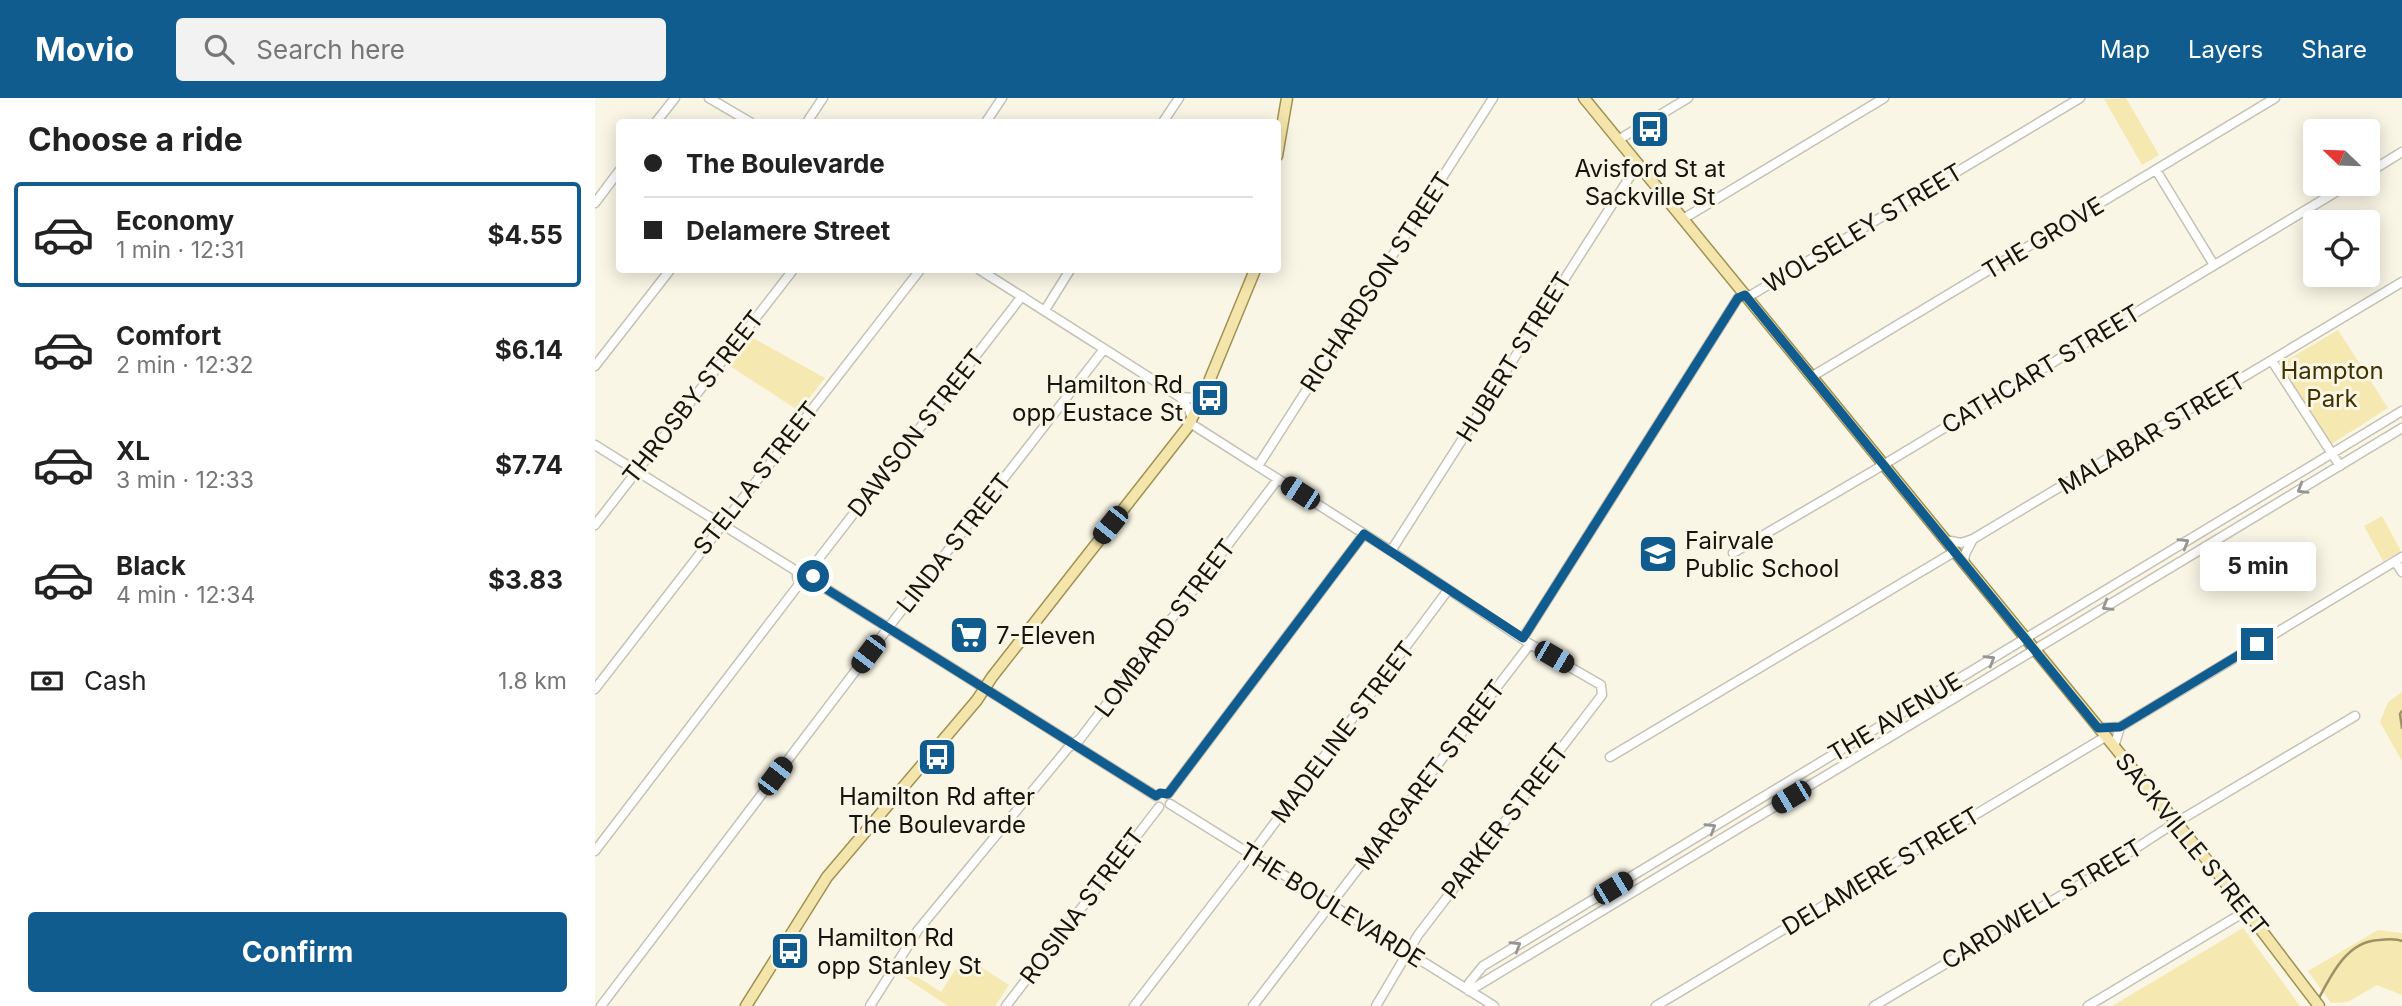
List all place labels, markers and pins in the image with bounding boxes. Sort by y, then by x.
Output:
bus stop icon: Avisford St at Sackville St [1629,108,1671,150]
place label: Avisford St at Sackville St [1575,154,1726,211]
place label: Hamilton Rd opp Eustace St [1012,370,1183,427]
bus stop icon: Hamilton Rd opp Eustace St [1189,377,1231,419]
place label: Fairvale Public School [1685,526,1839,583]
school or university icon: Fairvale Public School [1637,533,1679,575]
supermarket icon: 7-Eleven [948,614,990,656]
place label: 7-Eleven [996,621,1096,650]
bus stop icon: Hamilton Rd after The Boulevarde [916,736,958,778]
place label: Hamilton Rd after The Boulevarde [839,782,1035,839]
place label: Hamilton Rd opp Stanley St [817,923,982,980]
bus stop icon: Hamilton Rd opp Stanley St [769,930,811,972]

